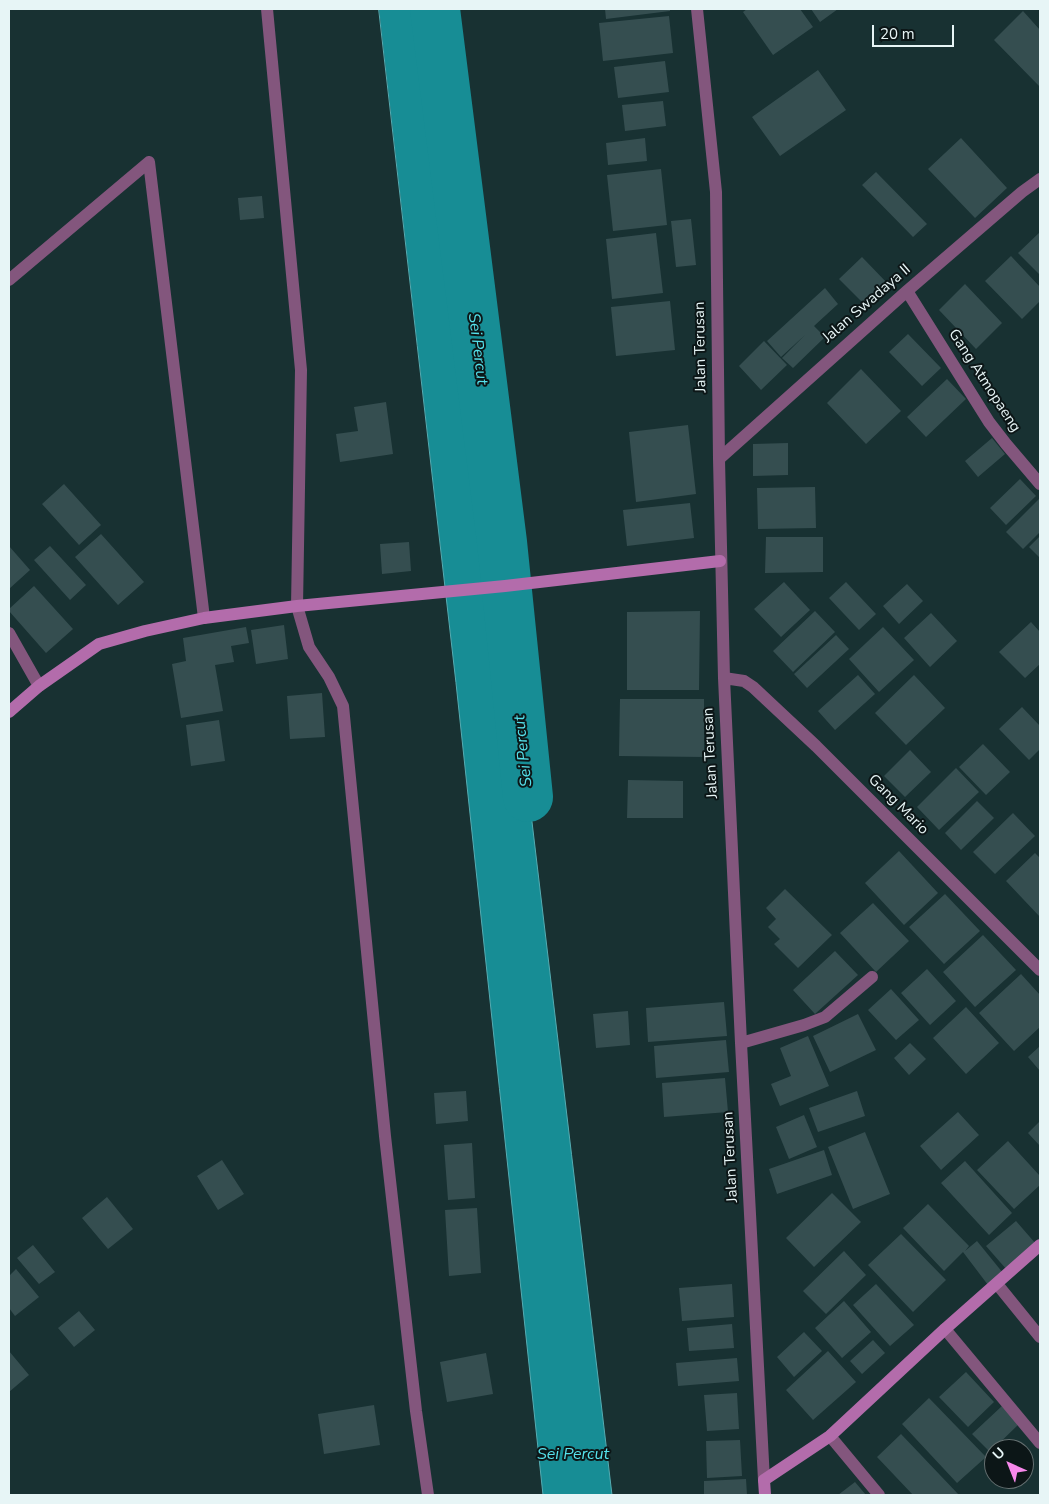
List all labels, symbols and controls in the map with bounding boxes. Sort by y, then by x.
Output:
scale bar [874,15,956,47]
text: 20 m [880,24,915,44]
street label: Jalan Swadaya II [819,261,915,347]
street label: Jalan Terusan [691,301,711,393]
water label: Sei Percut [463,312,491,386]
street label: Gang Atmopaeng [944,326,1024,436]
street label: Jalan Terusan [700,707,722,799]
water label: Sei Percut [511,714,537,788]
street label: Gang Mario [864,771,932,839]
street label: Jalan Terusan [720,1111,742,1203]
north arrow [984,1439,1034,1489]
text: U [989,1443,1009,1464]
water label: Sei Percut [537,1445,609,1465]

